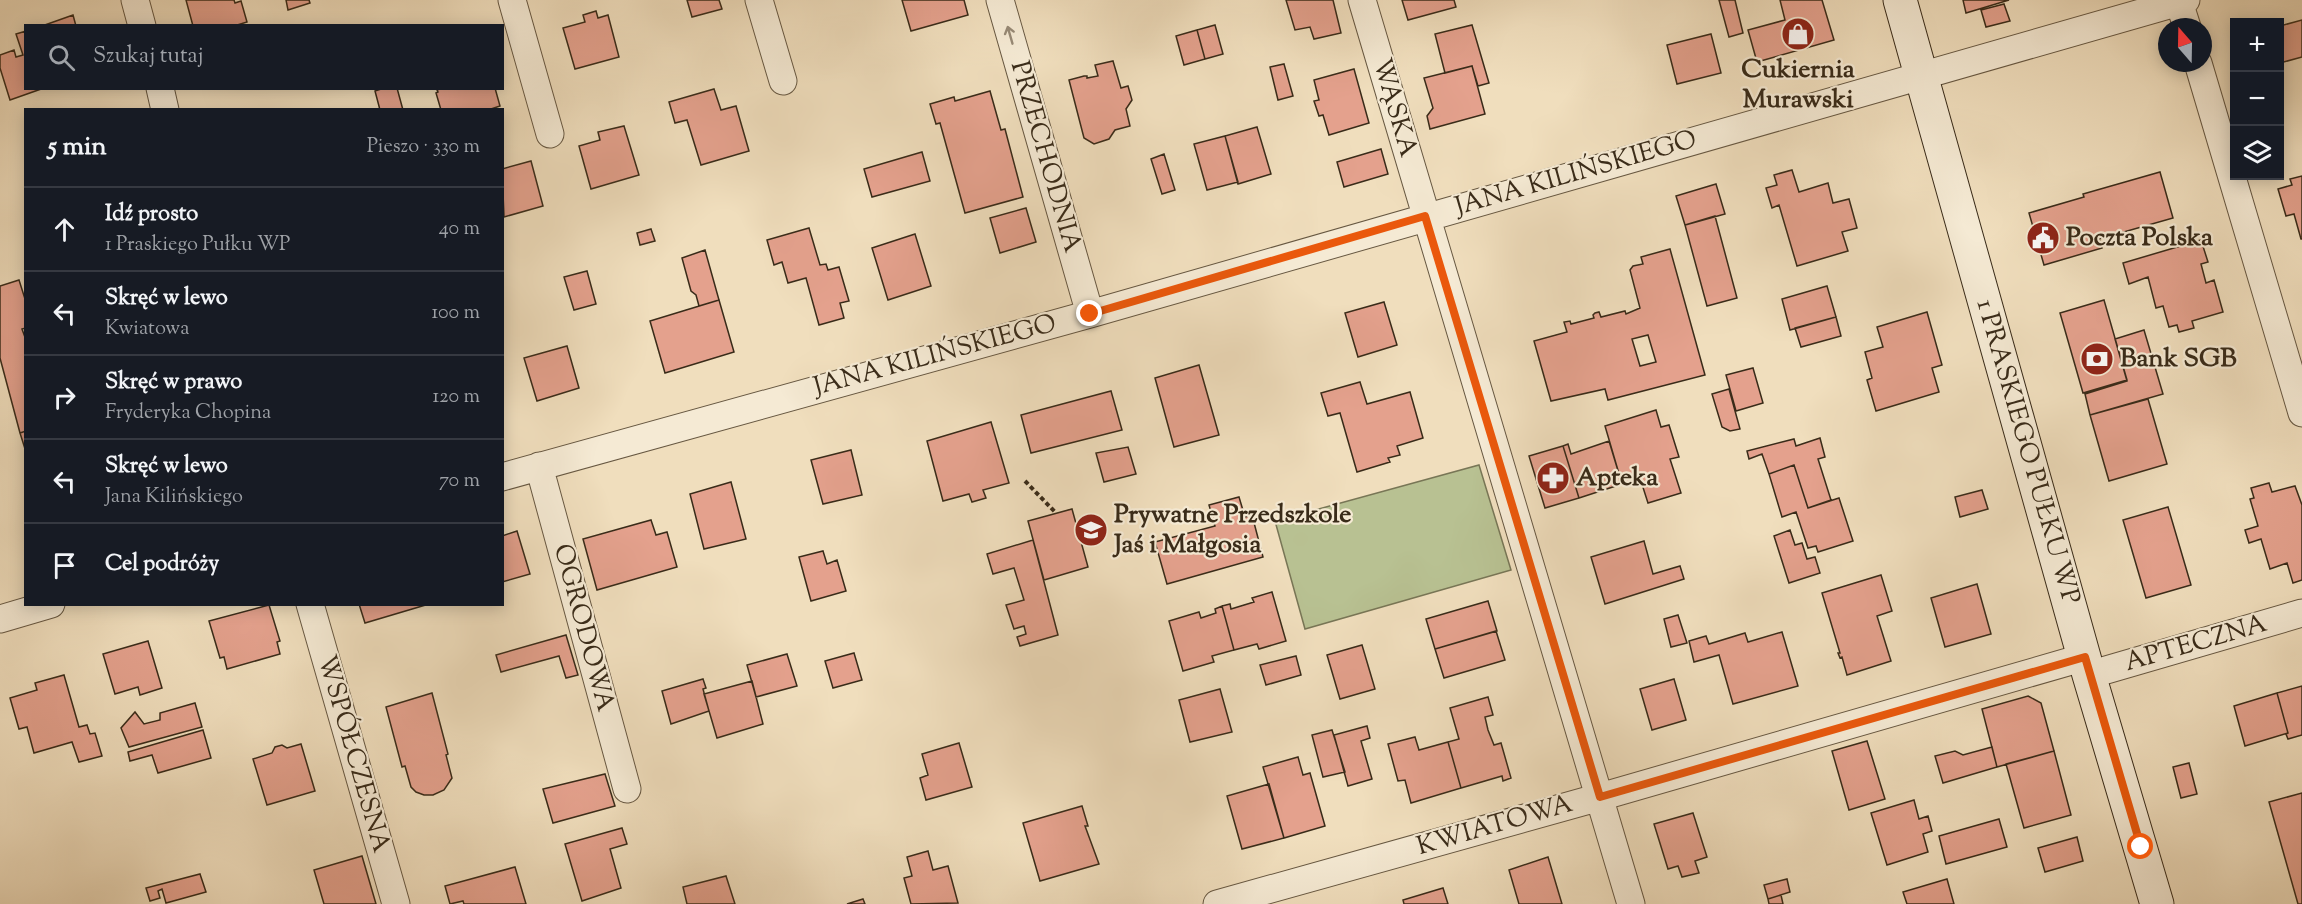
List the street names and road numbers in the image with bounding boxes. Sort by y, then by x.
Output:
street label: WĄSKA [1362,54,1426,162]
street label: PRZECHODNIA [1000,57,1090,257]
street label: JANA KILIŃSKIEGO [1449,122,1701,227]
street label: 1 PRASKIEGO PUŁKU WP [1966,295,2088,609]
street label: JANA KILIŃSKIEGO [808,306,1061,407]
street label: OGRODOWA [543,540,623,716]
street label: APTECZNA [2120,606,2272,682]
street label: WSPÓŁCZESNA [307,651,399,857]
street label: KWIATOWA [1413,786,1577,866]

